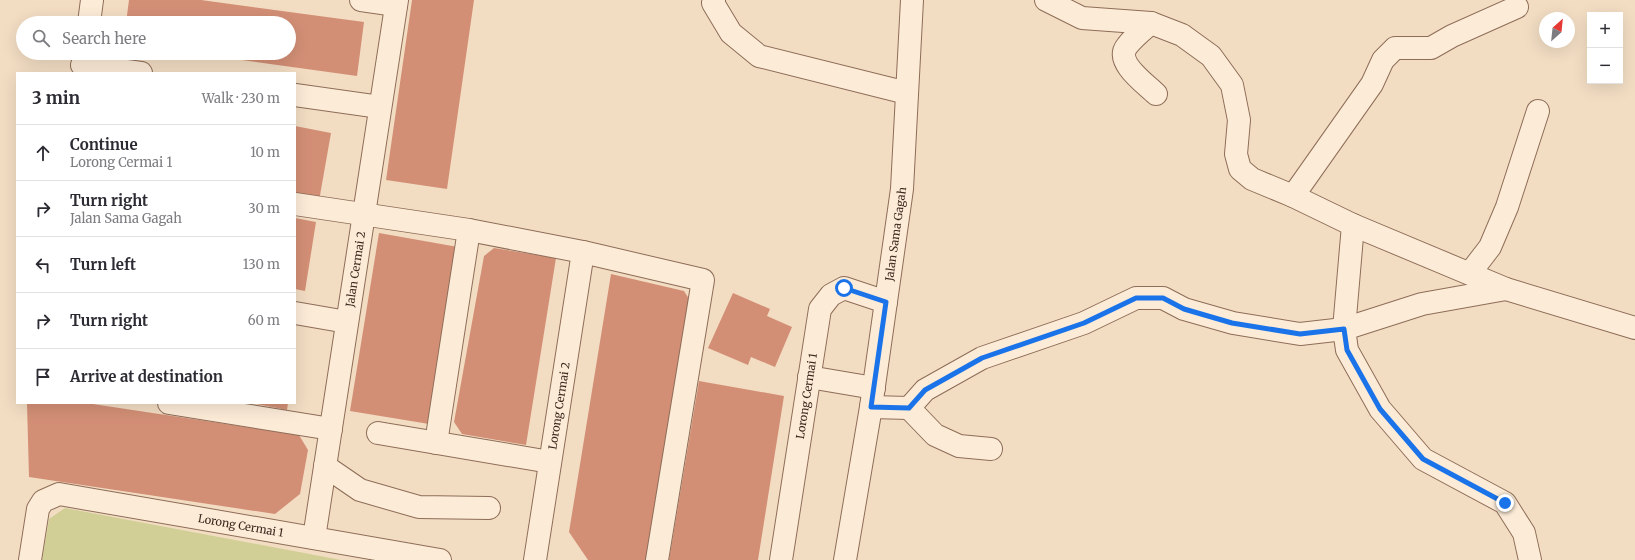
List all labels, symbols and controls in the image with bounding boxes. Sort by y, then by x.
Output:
north arrow [1539,12,1575,48]
map controls [1587,12,1623,84]
button: + [1587,12,1623,48]
search box [16,16,296,60]
icon: search [30,27,52,49]
text: Search here [62,29,146,48]
button: − [1587,48,1623,84]
text: 3 min [32,87,80,109]
text: Walk · 230 m [202,90,280,107]
text: Continue [70,135,138,154]
icon: ahead [32,142,54,164]
text: 10 m [250,144,280,161]
text: Lorong Cermai 1 [70,154,172,171]
street label: Jalan Sama Gagah [882,185,909,283]
text: Turn right [70,191,148,210]
icon: right [32,198,54,220]
text: 30 m [248,200,280,217]
text: Jalan Sama Gagah [70,210,182,227]
street label: Jalan Cermai 2 [343,230,368,309]
icon: left [32,254,54,276]
text: Turn left [70,255,136,274]
text: 130 m [243,256,280,273]
route start [835,279,853,297]
icon: right [32,310,54,332]
text: Turn right [70,311,148,330]
text: 60 m [248,312,280,329]
street label: Lorong Cermai 1 [793,352,820,440]
street label: Lorong Cermai 2 [545,361,573,451]
icon: arrive [32,366,54,388]
text: Arrive at destination [70,367,223,386]
route end [1496,494,1514,512]
street label: Lorong Cermai 1 [197,511,285,540]

